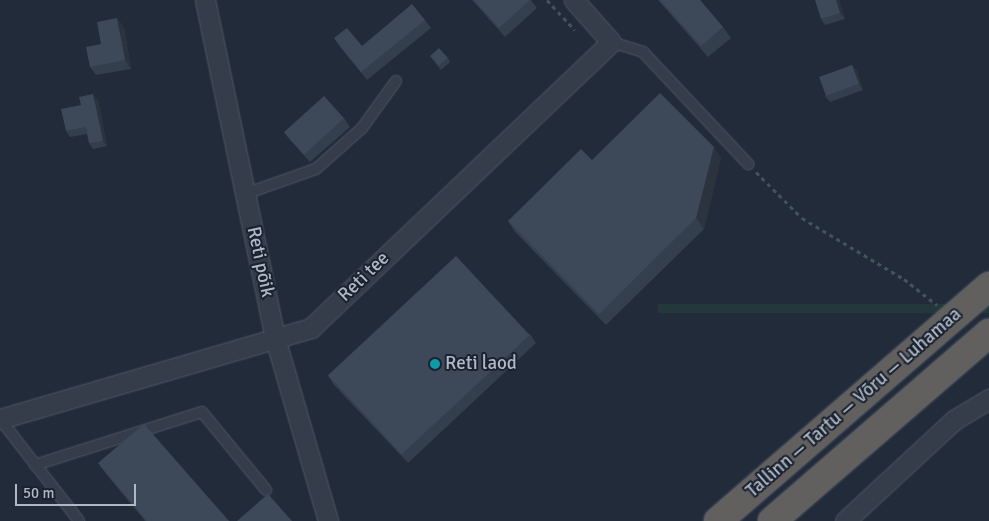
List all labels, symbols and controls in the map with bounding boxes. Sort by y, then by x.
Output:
street label: Reti põik [241,225,279,299]
street label: Reti tee [334,247,394,307]
street label: Tallinn — Tartu — Võru — Luhamaa [742,303,966,503]
place label: Reti laod [445,353,517,375]
marker: Reti laod [429,358,441,370]
scale bar [18,474,139,506]
text: 50 m [23,484,54,502]

